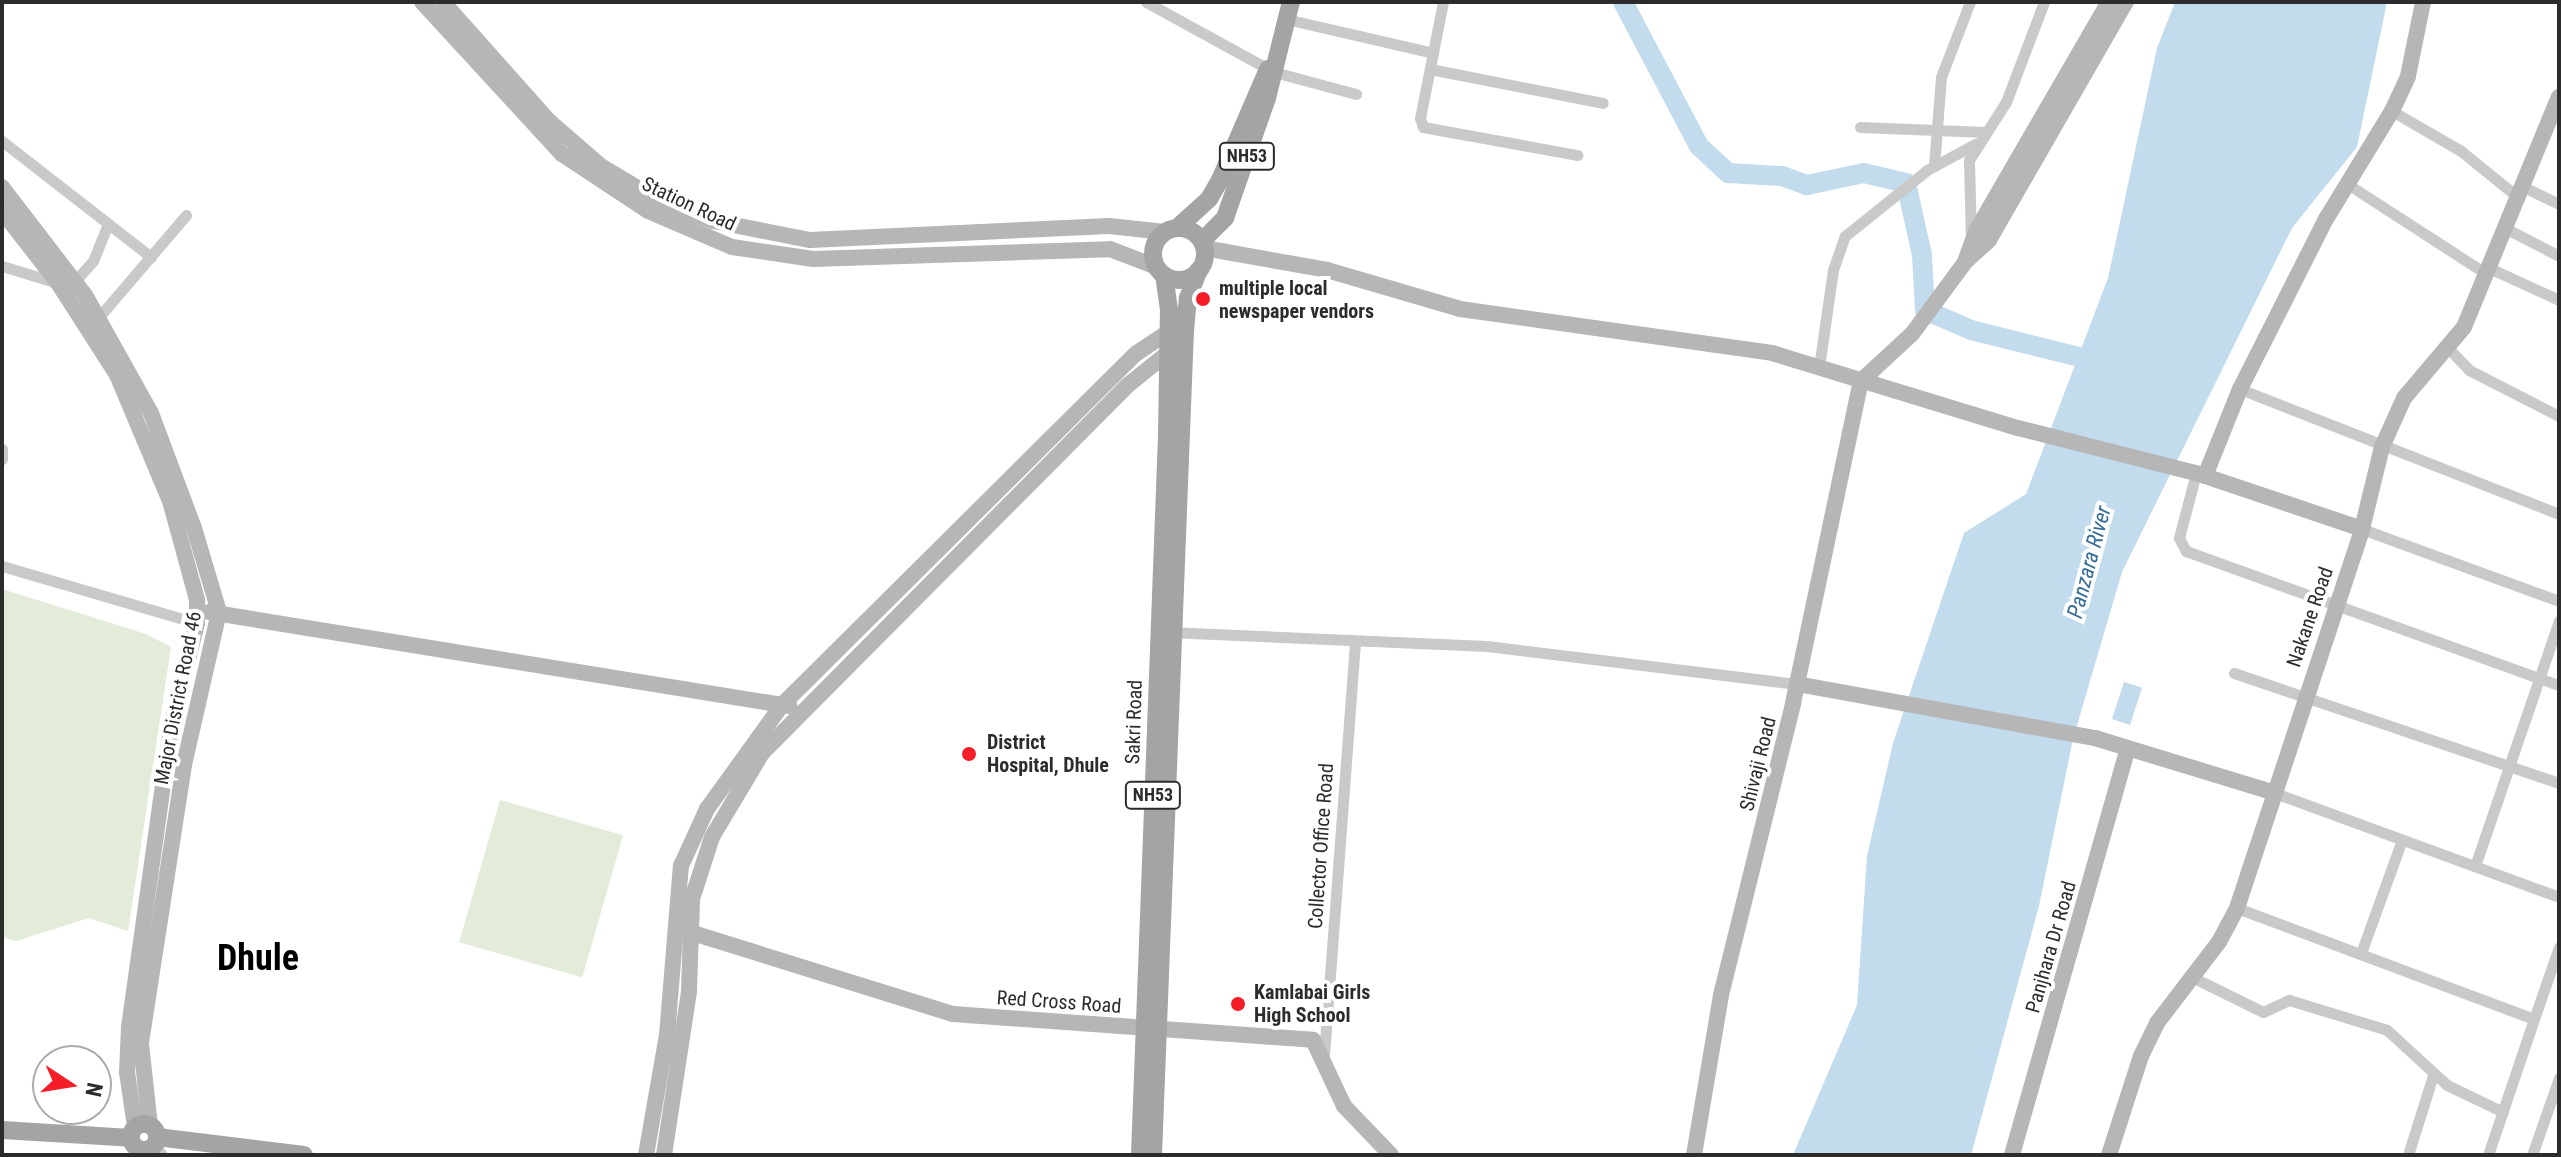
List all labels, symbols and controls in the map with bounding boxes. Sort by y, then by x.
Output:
road number: NH53 [1217,142,1277,170]
street label: Station Road [638,172,740,236]
place label: multiple local newspaper vendors [1219,276,1374,323]
marker: multiple local newspaper vendors [1194,290,1212,308]
water label: Panzara River [2061,503,2117,621]
street label: Nakane Road [2282,564,2338,670]
street label: Major District Road 46 [149,609,207,787]
street label: Sakri Road [1121,679,1147,765]
street label: Shivaji Road [1735,714,1781,814]
place label: District Hospital, Dhule [987,730,1109,777]
marker: District Hospital, Dhule [958,743,980,765]
street label: Collector Office Road [1303,762,1339,930]
road number: NH53 [1123,781,1183,809]
street label: Panjhara Dr Road [2021,878,2081,1016]
district label: Dhule [217,937,299,981]
place label: Kamlabai Girls High School [1254,980,1370,1027]
street label: Red Cross Road [996,986,1122,1018]
marker: Kamlabai Girls High School [1229,995,1247,1013]
north arrow [32,1045,112,1125]
text: N [80,1080,108,1099]

